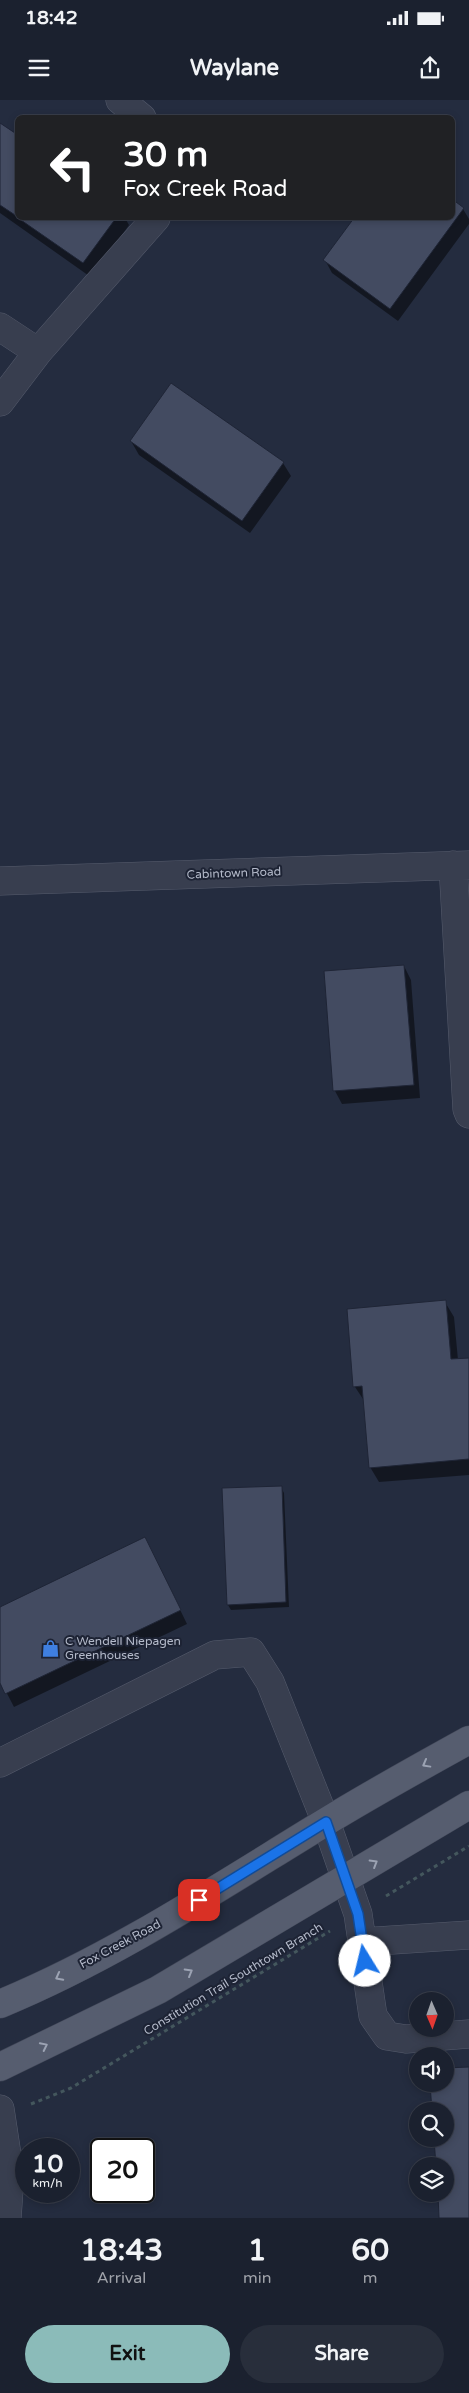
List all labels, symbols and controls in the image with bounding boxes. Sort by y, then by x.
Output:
text: 18:42 [25,7,78,29]
icon: menu [25,54,53,82]
icon: share [416,54,444,82]
text: Waylane [190,55,279,81]
text: 30 m [123,134,208,176]
icon: left [40,135,105,200]
text: Fox Creek Road [123,176,287,202]
street label: Cabintown Road [186,864,282,882]
place label: C Wendell Niepagen Greenhouses [65,1634,181,1662]
shop icon: C Wendell Niepagen Greenhouses [41,1638,61,1658]
one-way arrow [423,1758,432,1768]
one-way arrow [368,1860,377,1870]
pin [178,1879,220,1921]
icon: arrive [185,1886,213,1914]
street label: Fox Creek Road [77,1917,163,1971]
street label: Constitution Trail Southtown Branch [141,1920,325,2038]
position arrow [338,1934,390,1986]
one-way arrow [183,1968,192,1978]
one-way arrow [55,1971,64,1981]
north arrow [409,1992,454,2038]
map controls [409,1992,454,2202]
one-way arrow [39,2041,48,2052]
button: sound [409,2047,454,2092]
button: search [409,2102,454,2147]
speed limit sign: 20 [90,2138,155,2203]
text: 10 [32,2149,63,2179]
button: layers [409,2157,454,2202]
text: km/h [32,2176,63,2190]
text: 18:43 [80,2232,163,2269]
text: 1 [248,2232,267,2269]
text: 60 [351,2232,389,2269]
text: Arrival [97,2268,146,2288]
text: min [243,2268,271,2288]
text: m [363,2268,378,2288]
button: Exit [25,2325,230,2383]
button: Share [240,2325,444,2383]

